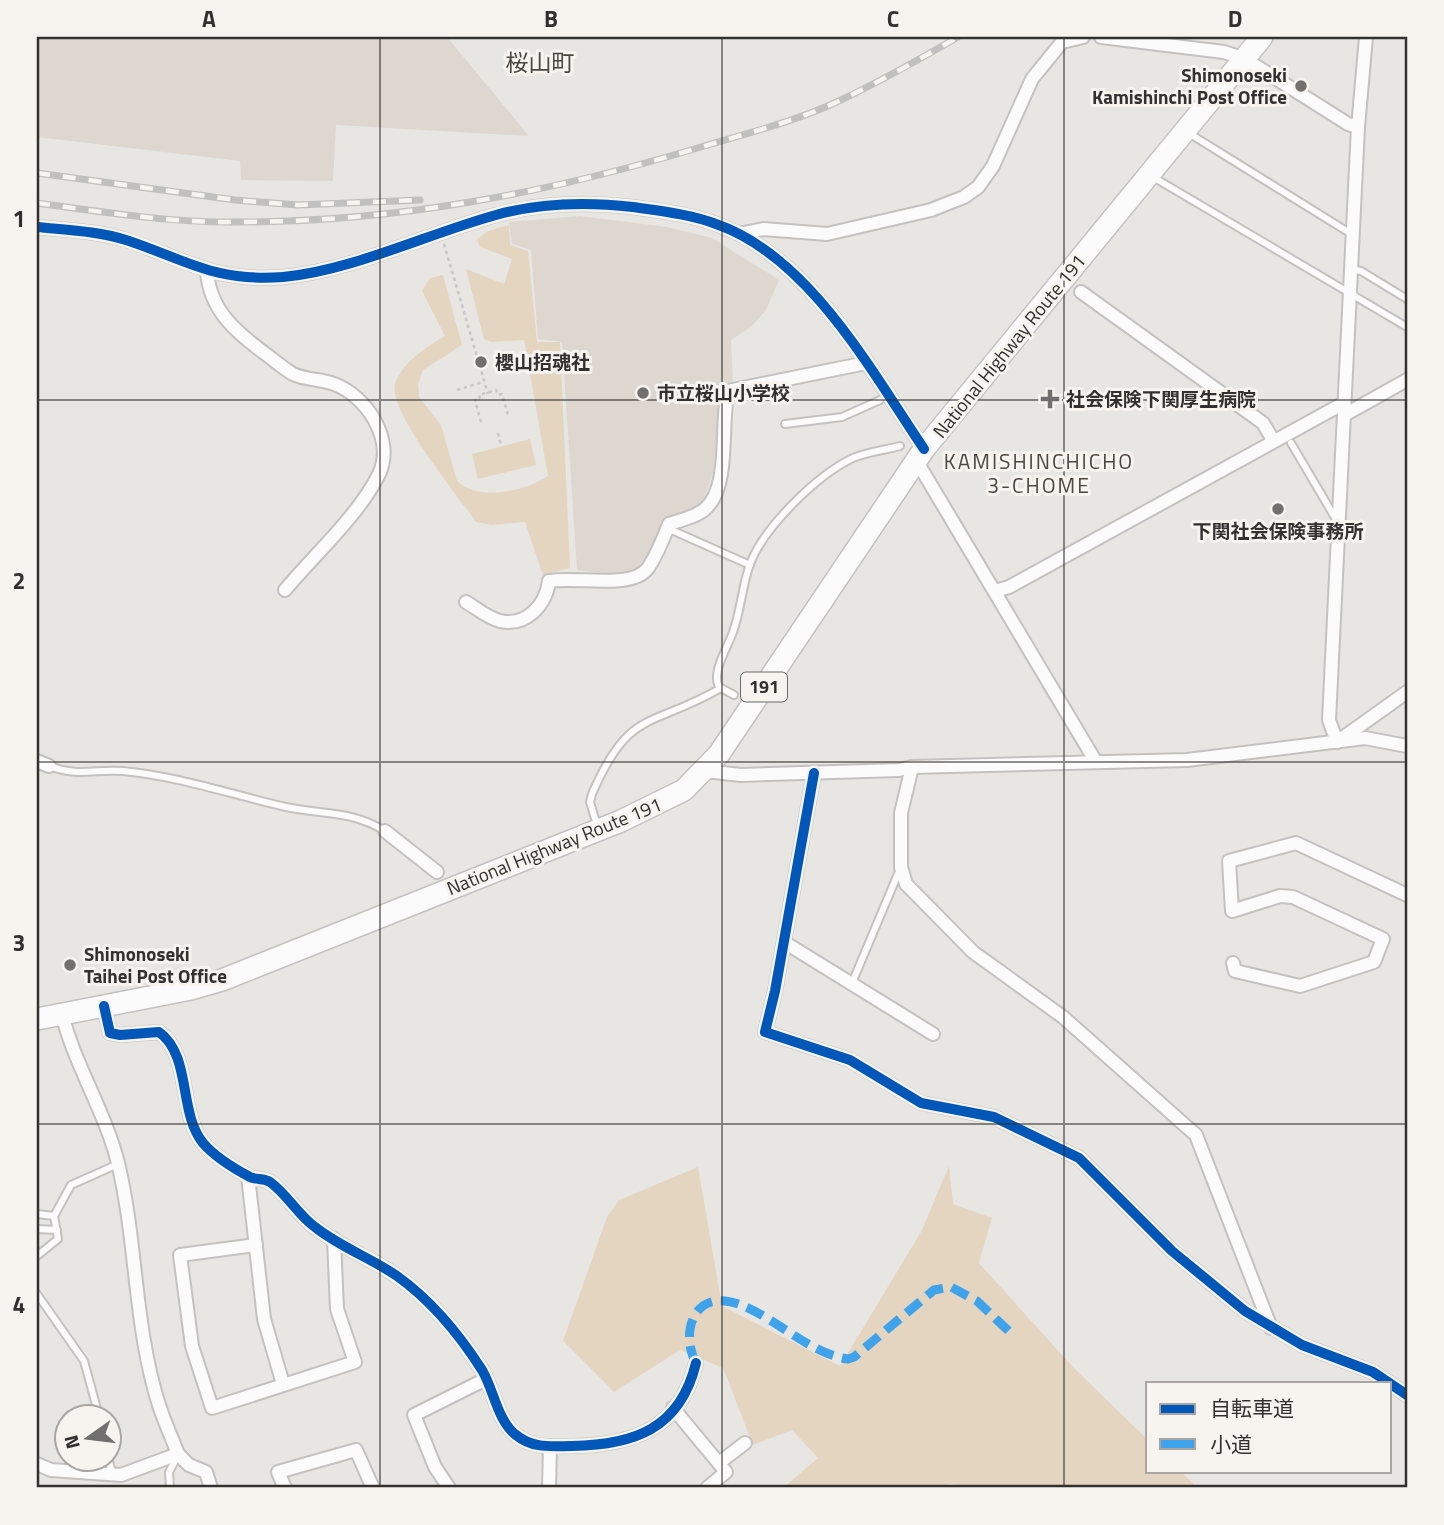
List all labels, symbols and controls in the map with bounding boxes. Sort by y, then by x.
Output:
text: A [202,1,216,36]
text: B [544,1,558,36]
text: C [887,1,899,36]
text: D [1228,1,1242,36]
district label: 桜山町 [506,45,575,80]
place label: Shimonoseki Kamishinchi Post Office [1092,60,1287,111]
marker: Shimonoseki Kamishinchi Post Office [1293,78,1309,94]
text: 1 [13,201,25,236]
street label: National Highway Route 191 [925,247,1092,444]
place label: 櫻山招魂社 [495,347,590,376]
marker: 櫻山招魂社 [473,354,489,370]
place label: 市立桜山小学校 [657,378,790,407]
place label: 社会保険下関厚生病院 [1066,384,1256,413]
marker: 市立桜山小学校 [635,385,651,401]
marker: 社会保険下関厚生病院 [1040,389,1060,409]
district label: KAMISHINCHICHO 3-CHOME [944,445,1134,501]
marker: 下関社会保険事務所 [1270,501,1286,517]
place label: 下関社会保険事務所 [1192,516,1364,545]
text: 2 [13,563,25,598]
road number: 191 [741,672,787,702]
street label: National Highway Route 191 [442,789,666,902]
text: 3 [13,925,25,960]
place label: Shimonoseki Taihei Post Office [84,939,227,990]
marker: Shimonoseki Taihei Post Office [62,957,78,973]
text: 4 [13,1287,25,1322]
legend [1146,1382,1392,1472]
text: 自転車道 [1210,1392,1294,1424]
north arrow [52,1402,122,1472]
text: 小道 [1210,1428,1252,1460]
text: N [55,1432,87,1452]

